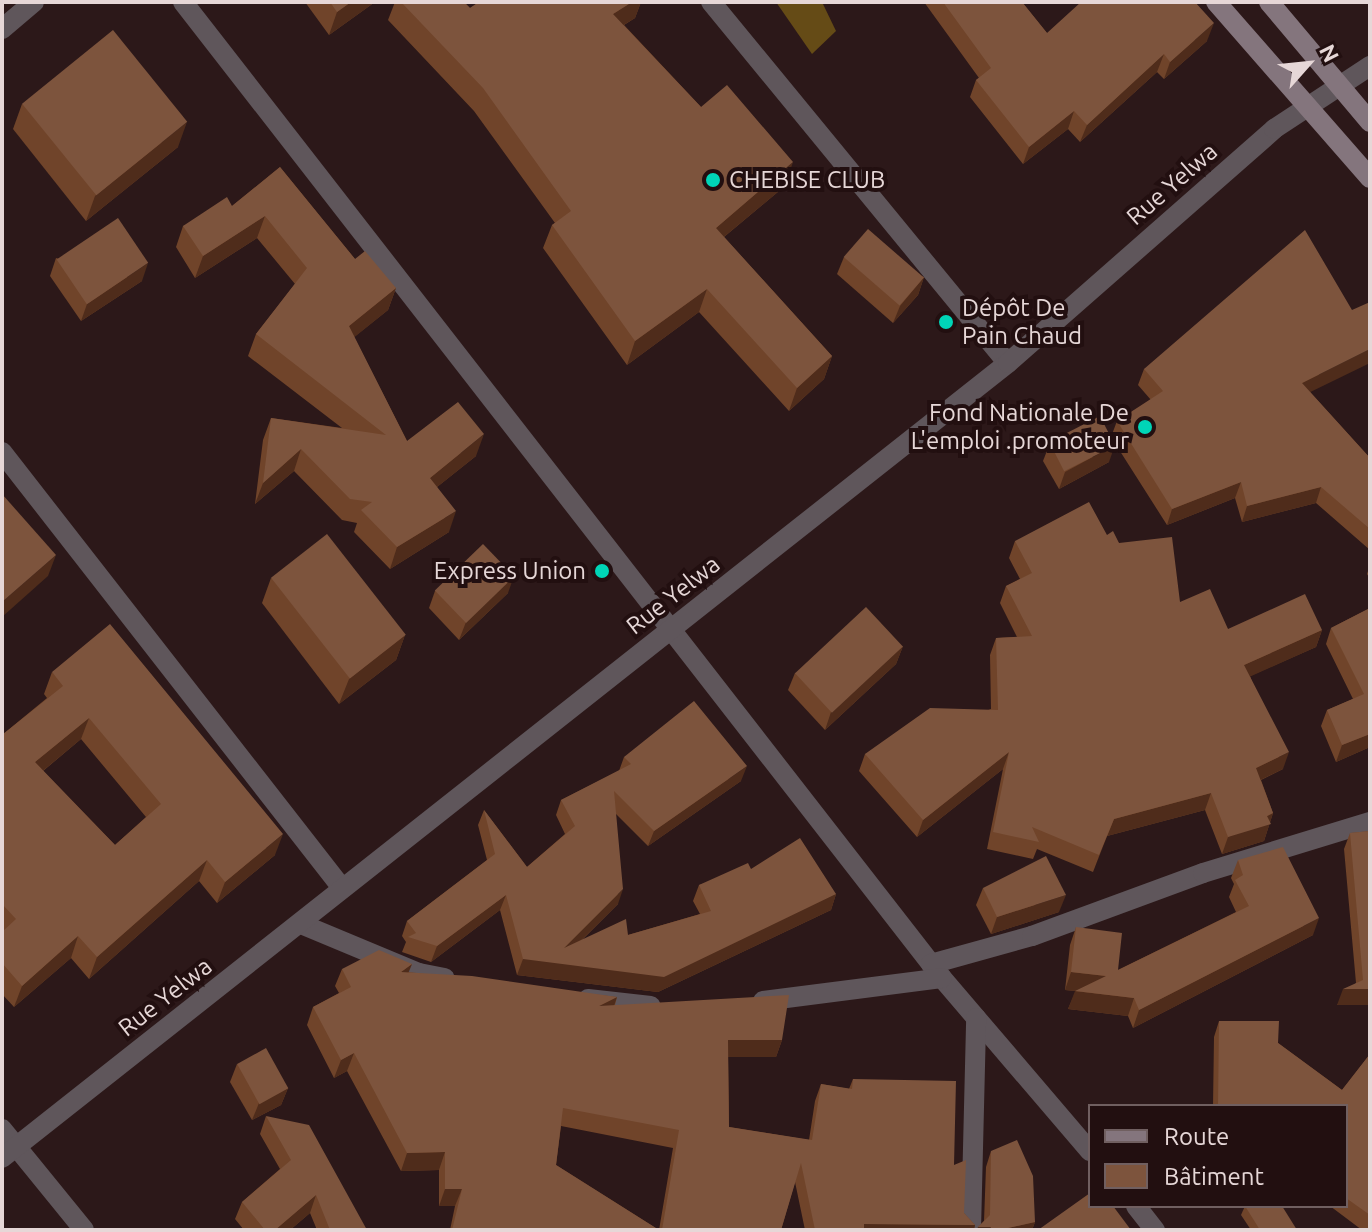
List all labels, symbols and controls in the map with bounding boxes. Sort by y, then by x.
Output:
north arrow [1268,24,1348,104]
text: N [1315,40,1345,66]
street label: Rue Yelwa [1121,137,1223,231]
place label: CHEBISE CLUB [729,166,885,194]
marker: CHEBISE CLUB [704,171,722,189]
place label: Dépôt De Pain Chaud [962,294,1082,350]
marker: Dépôt De Pain Chaud [937,313,955,331]
place label: Fond Nationale De L'emploi .promoteur [911,399,1129,455]
marker: Fond Nationale De L'emploi .promoteur [1136,418,1154,436]
street label: Rue Yelwa [621,550,725,640]
place label: Express Union [434,557,586,585]
marker: Express Union [593,562,611,580]
street label: Rue Yelwa [113,952,217,1042]
legend [1088,1104,1348,1208]
text: Route [1164,1123,1229,1150]
text: Bâtiment [1164,1163,1264,1190]

